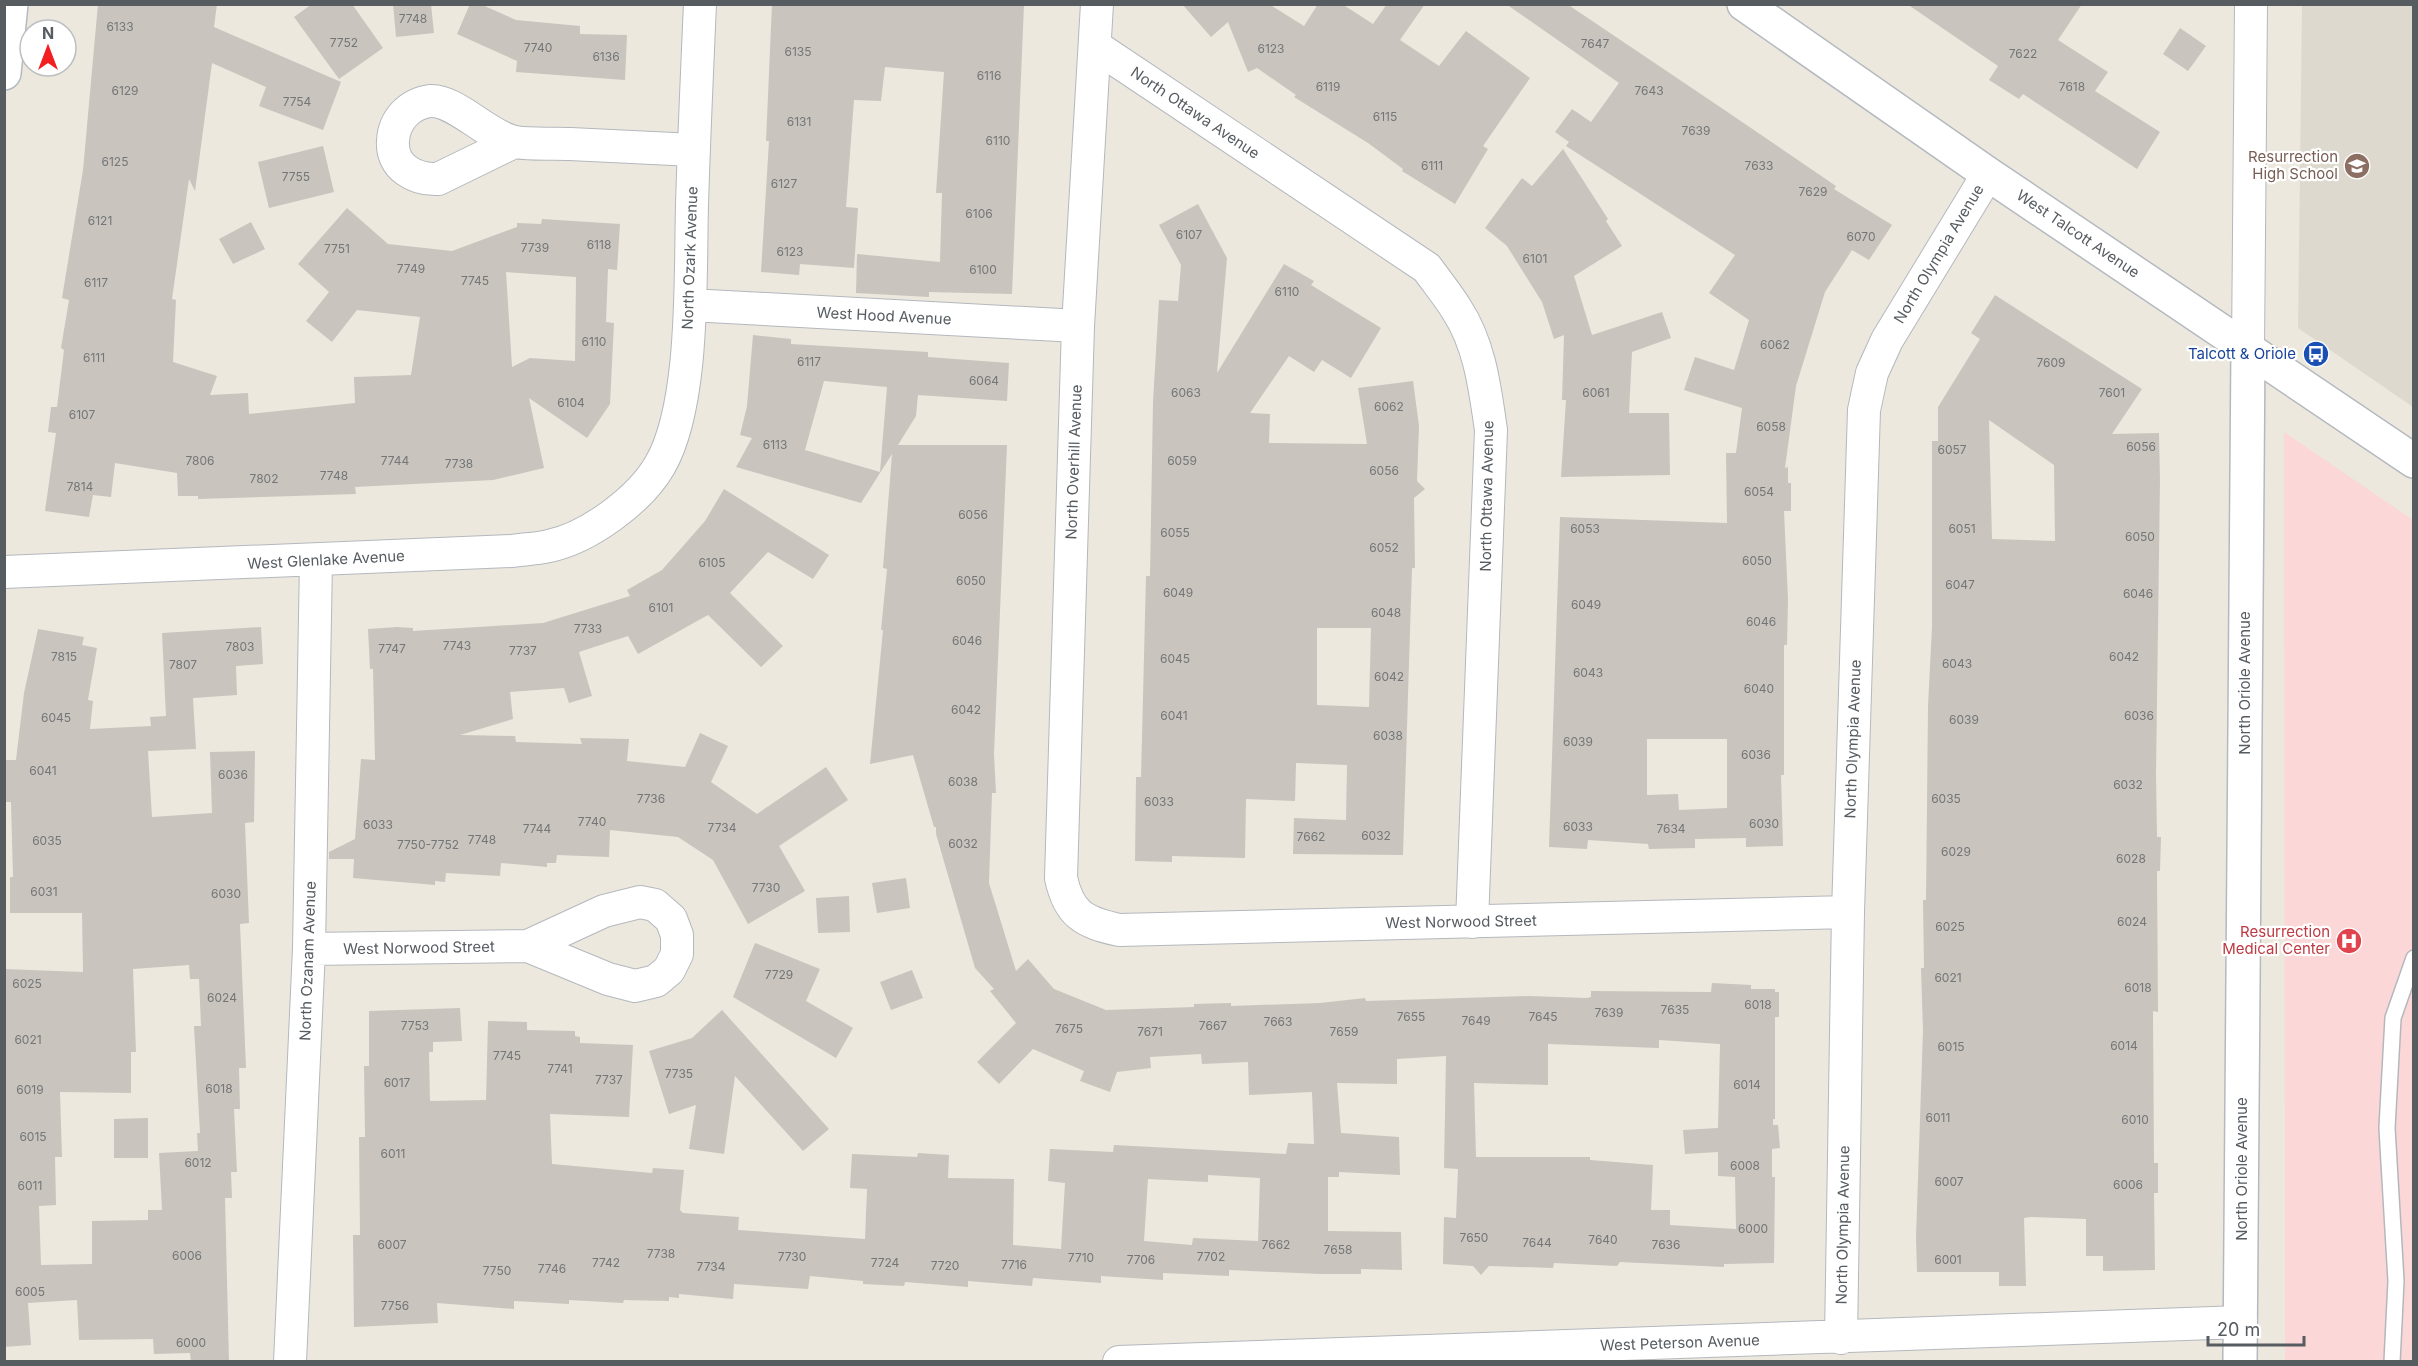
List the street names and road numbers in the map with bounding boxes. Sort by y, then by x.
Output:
street label: North Ottawa Avenue [1127,62,1263,163]
street label: North Olympia Avenue [1889,181,1988,327]
street label: West Talcott Avenue [2013,185,2143,282]
street label: North Ozark Avenue [678,186,701,330]
street label: West Hood Avenue [816,302,952,329]
street label: North Overhill Avenue [1061,384,1086,540]
street label: North Ottawa Avenue [1476,420,1497,572]
street label: West Glenlake Avenue [247,546,405,573]
street label: North Oriole Avenue [2235,611,2254,755]
street label: North Olympia Avenue [1840,659,1865,819]
street label: North Ozanam Avenue [295,881,320,1041]
street label: West Norwood Street [1385,911,1537,932]
street label: West Norwood Street [343,937,495,958]
street label: North Oriole Avenue [2232,1097,2251,1241]
street label: North Olympia Avenue [1832,1145,1853,1305]
street label: West Peterson Avenue [1600,1330,1760,1355]

